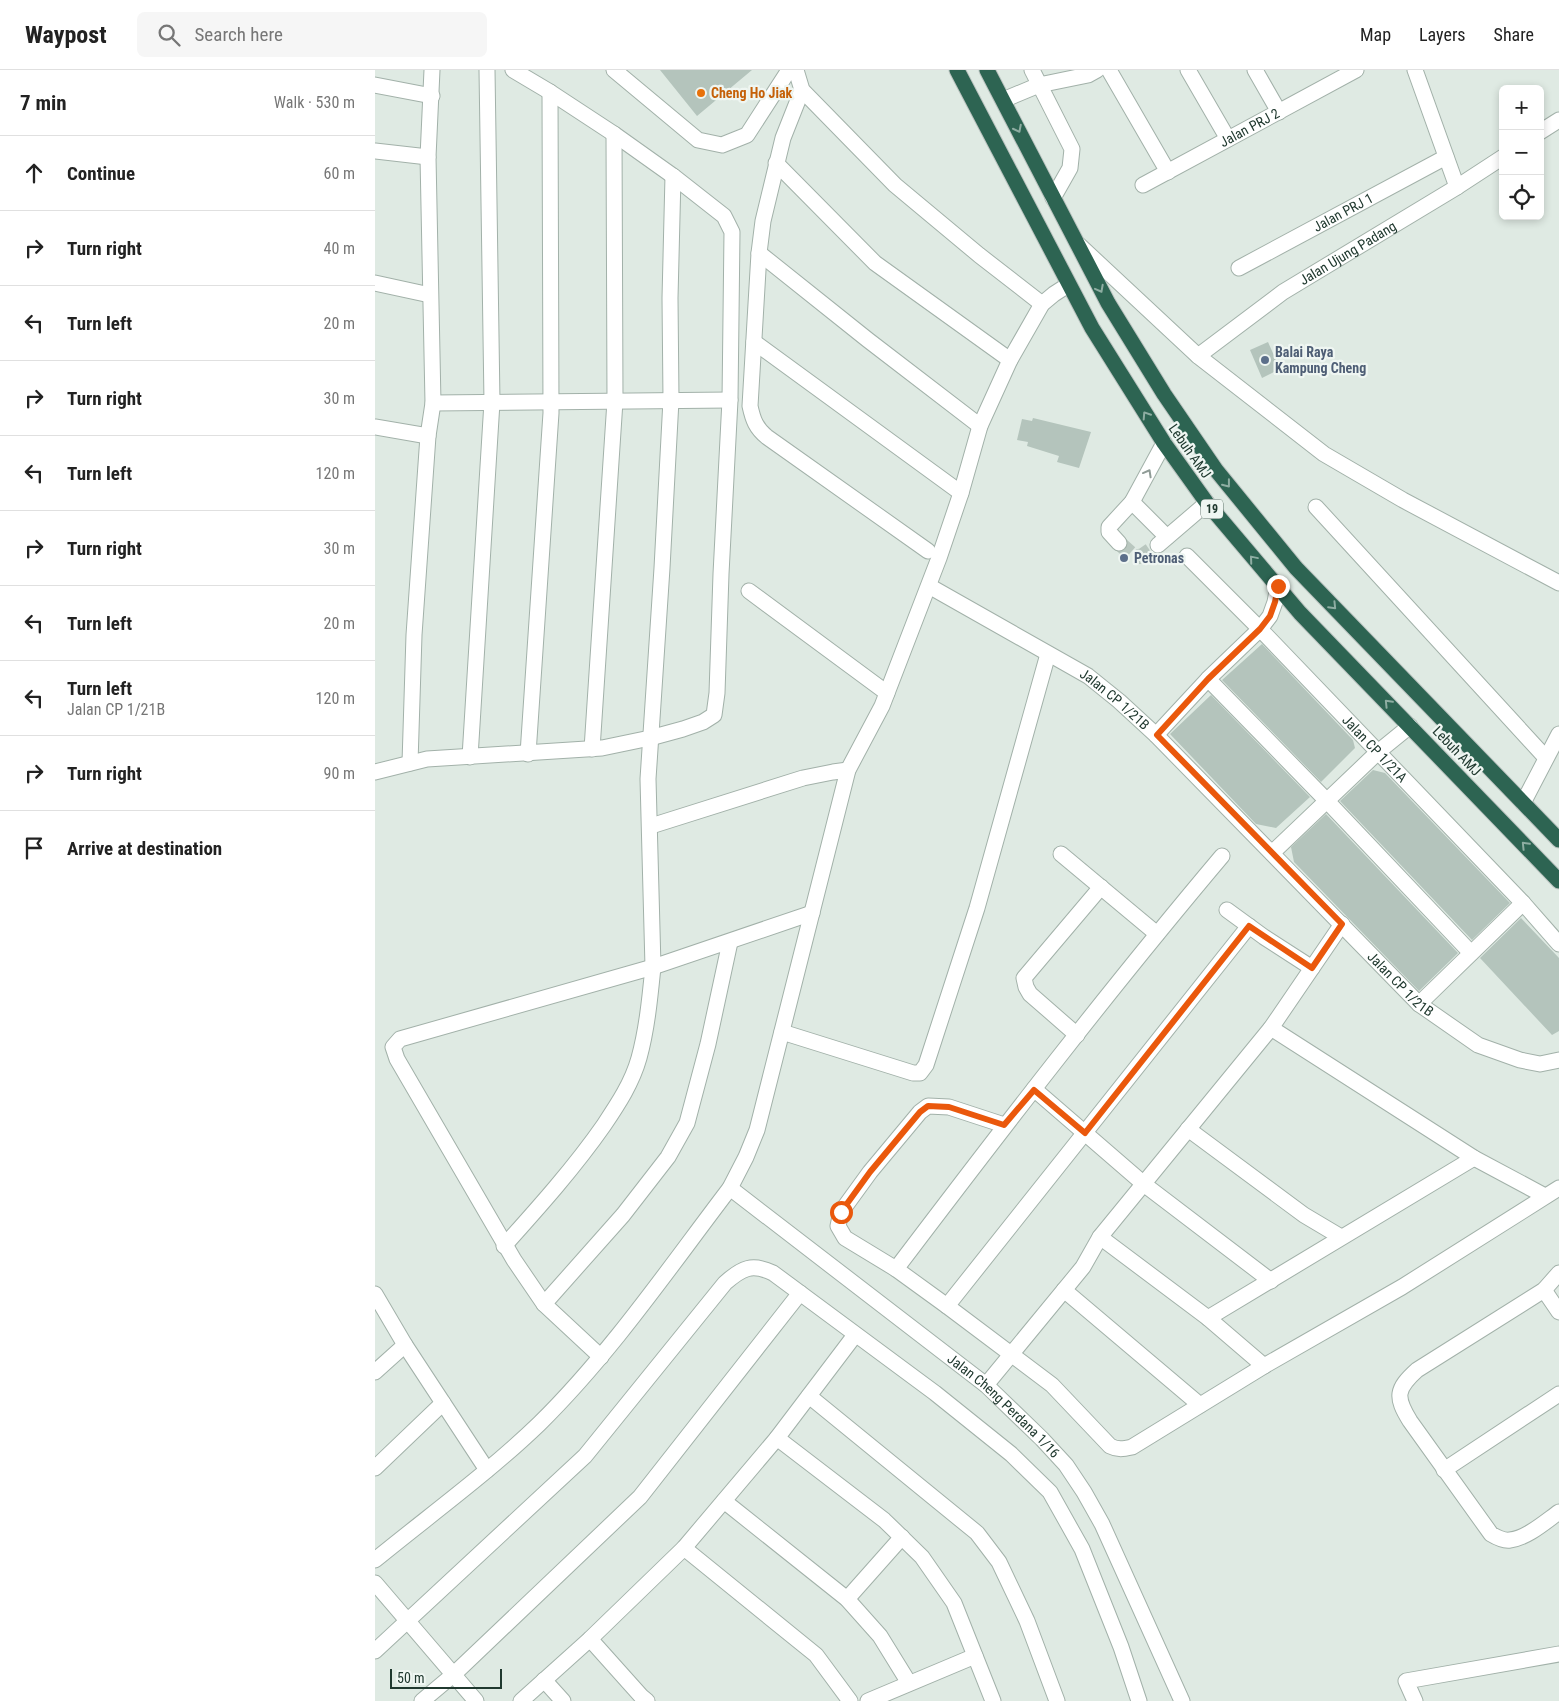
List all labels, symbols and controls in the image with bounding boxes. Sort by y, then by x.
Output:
search box [137,12,487,57]
text: Waypost [25,21,107,49]
icon: search [155,21,183,49]
text: Search here [195,23,283,46]
text: Map [1360,24,1391,45]
text: Layers [1419,24,1466,45]
text: Share [1494,24,1534,45]
place label: Cheng Ho Jiak [711,85,793,101]
map controls [1499,85,1544,220]
button: + [1499,85,1544,130]
marker: Cheng Ho Jiak [695,87,707,99]
text: 7 min [20,91,67,115]
text: Walk · 530 m [274,93,355,112]
street label: Jalan PRJ 2 [1217,105,1282,150]
one-way arrow [1012,124,1022,133]
button: − [1499,130,1544,175]
icon: ahead [20,159,48,187]
text: Continue [67,162,135,185]
text: 60 m [323,164,355,183]
button: locate [1499,175,1544,220]
street label: Jalan PRJ 1 [1310,190,1376,235]
street label: Jalan Ujung Padang [1297,218,1399,288]
icon: right [20,234,48,262]
text: Turn right [67,237,142,260]
text: 40 m [323,239,355,258]
one-way arrow [1094,284,1104,293]
icon: left [20,309,48,337]
text: Turn left [67,312,132,335]
text: 20 m [323,314,355,333]
place label: Balai Raya Kampung Cheng [1275,344,1366,376]
marker: Balai Raya Kampung Cheng [1259,354,1271,366]
icon: right [20,384,48,412]
text: Turn right [67,387,142,410]
text: 30 m [323,389,355,408]
one-way arrow [1142,411,1152,420]
street label: Lebuh AMJ [1166,421,1214,481]
icon: left [20,459,48,487]
text: Turn left [67,462,132,485]
text: 120 m [316,464,355,483]
one-way arrow [1142,469,1152,478]
one-way arrow [1221,478,1229,487]
road number: 19 [1201,499,1223,518]
icon: right [20,534,48,562]
text: Turn right [67,537,142,560]
text: 30 m [323,539,355,558]
place label: Petronas [1134,550,1184,566]
marker: Petronas [1118,552,1130,564]
one-way arrow [1251,556,1259,565]
route end [1267,575,1290,598]
one-way arrow [1327,601,1336,610]
icon: left [20,609,48,637]
text: Turn left [67,612,132,635]
text: 20 m [323,614,355,633]
street label: Jalan CP 1/21B [1077,665,1153,733]
text: Turn left [67,677,132,700]
icon: left [20,684,48,712]
text: 120 m [316,689,355,708]
text: Jalan CP 1/21B [67,700,165,719]
one-way arrow [1385,700,1394,709]
street label: Jalan CP 1/21A [1339,712,1410,785]
street label: Lebuh AMJ [1430,723,1484,779]
icon: right [20,759,48,787]
text: Turn right [67,762,142,785]
text: 90 m [323,764,355,783]
icon: arrive [20,834,48,862]
text: Arrive at destination [67,837,222,860]
one-way arrow [1522,842,1531,851]
street label: Jalan CP 1/21B [1364,948,1437,1020]
route start [830,1201,853,1224]
street label: Jalan Cheng Perdana 1/16 [945,1350,1063,1461]
scale bar [390,1666,503,1689]
text: 50 m [397,1670,425,1686]

